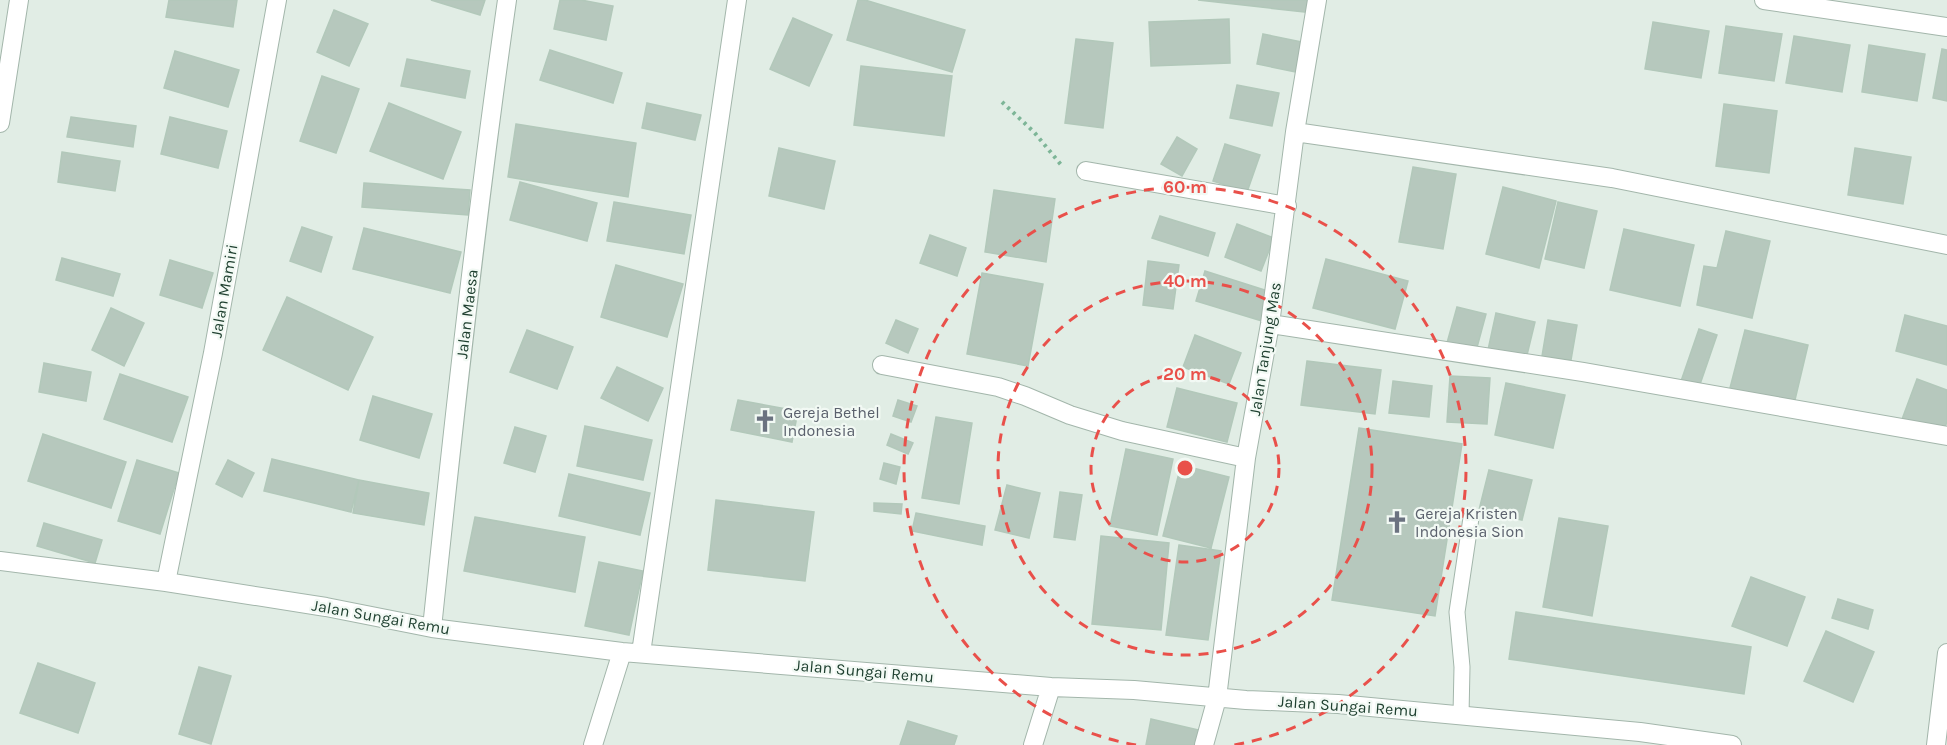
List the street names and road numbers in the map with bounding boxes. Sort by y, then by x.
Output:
street label: Jalan Mamiri [206,243,242,339]
street label: Jalan Maesa [452,268,482,360]
street label: Jalan Tanjung Mas [1245,281,1285,417]
street label: Jalan Sungai Remu [310,595,452,639]
street label: Jalan Sungai Remu [793,655,935,687]
street label: Jalan Sungai Remu [1277,692,1419,720]

